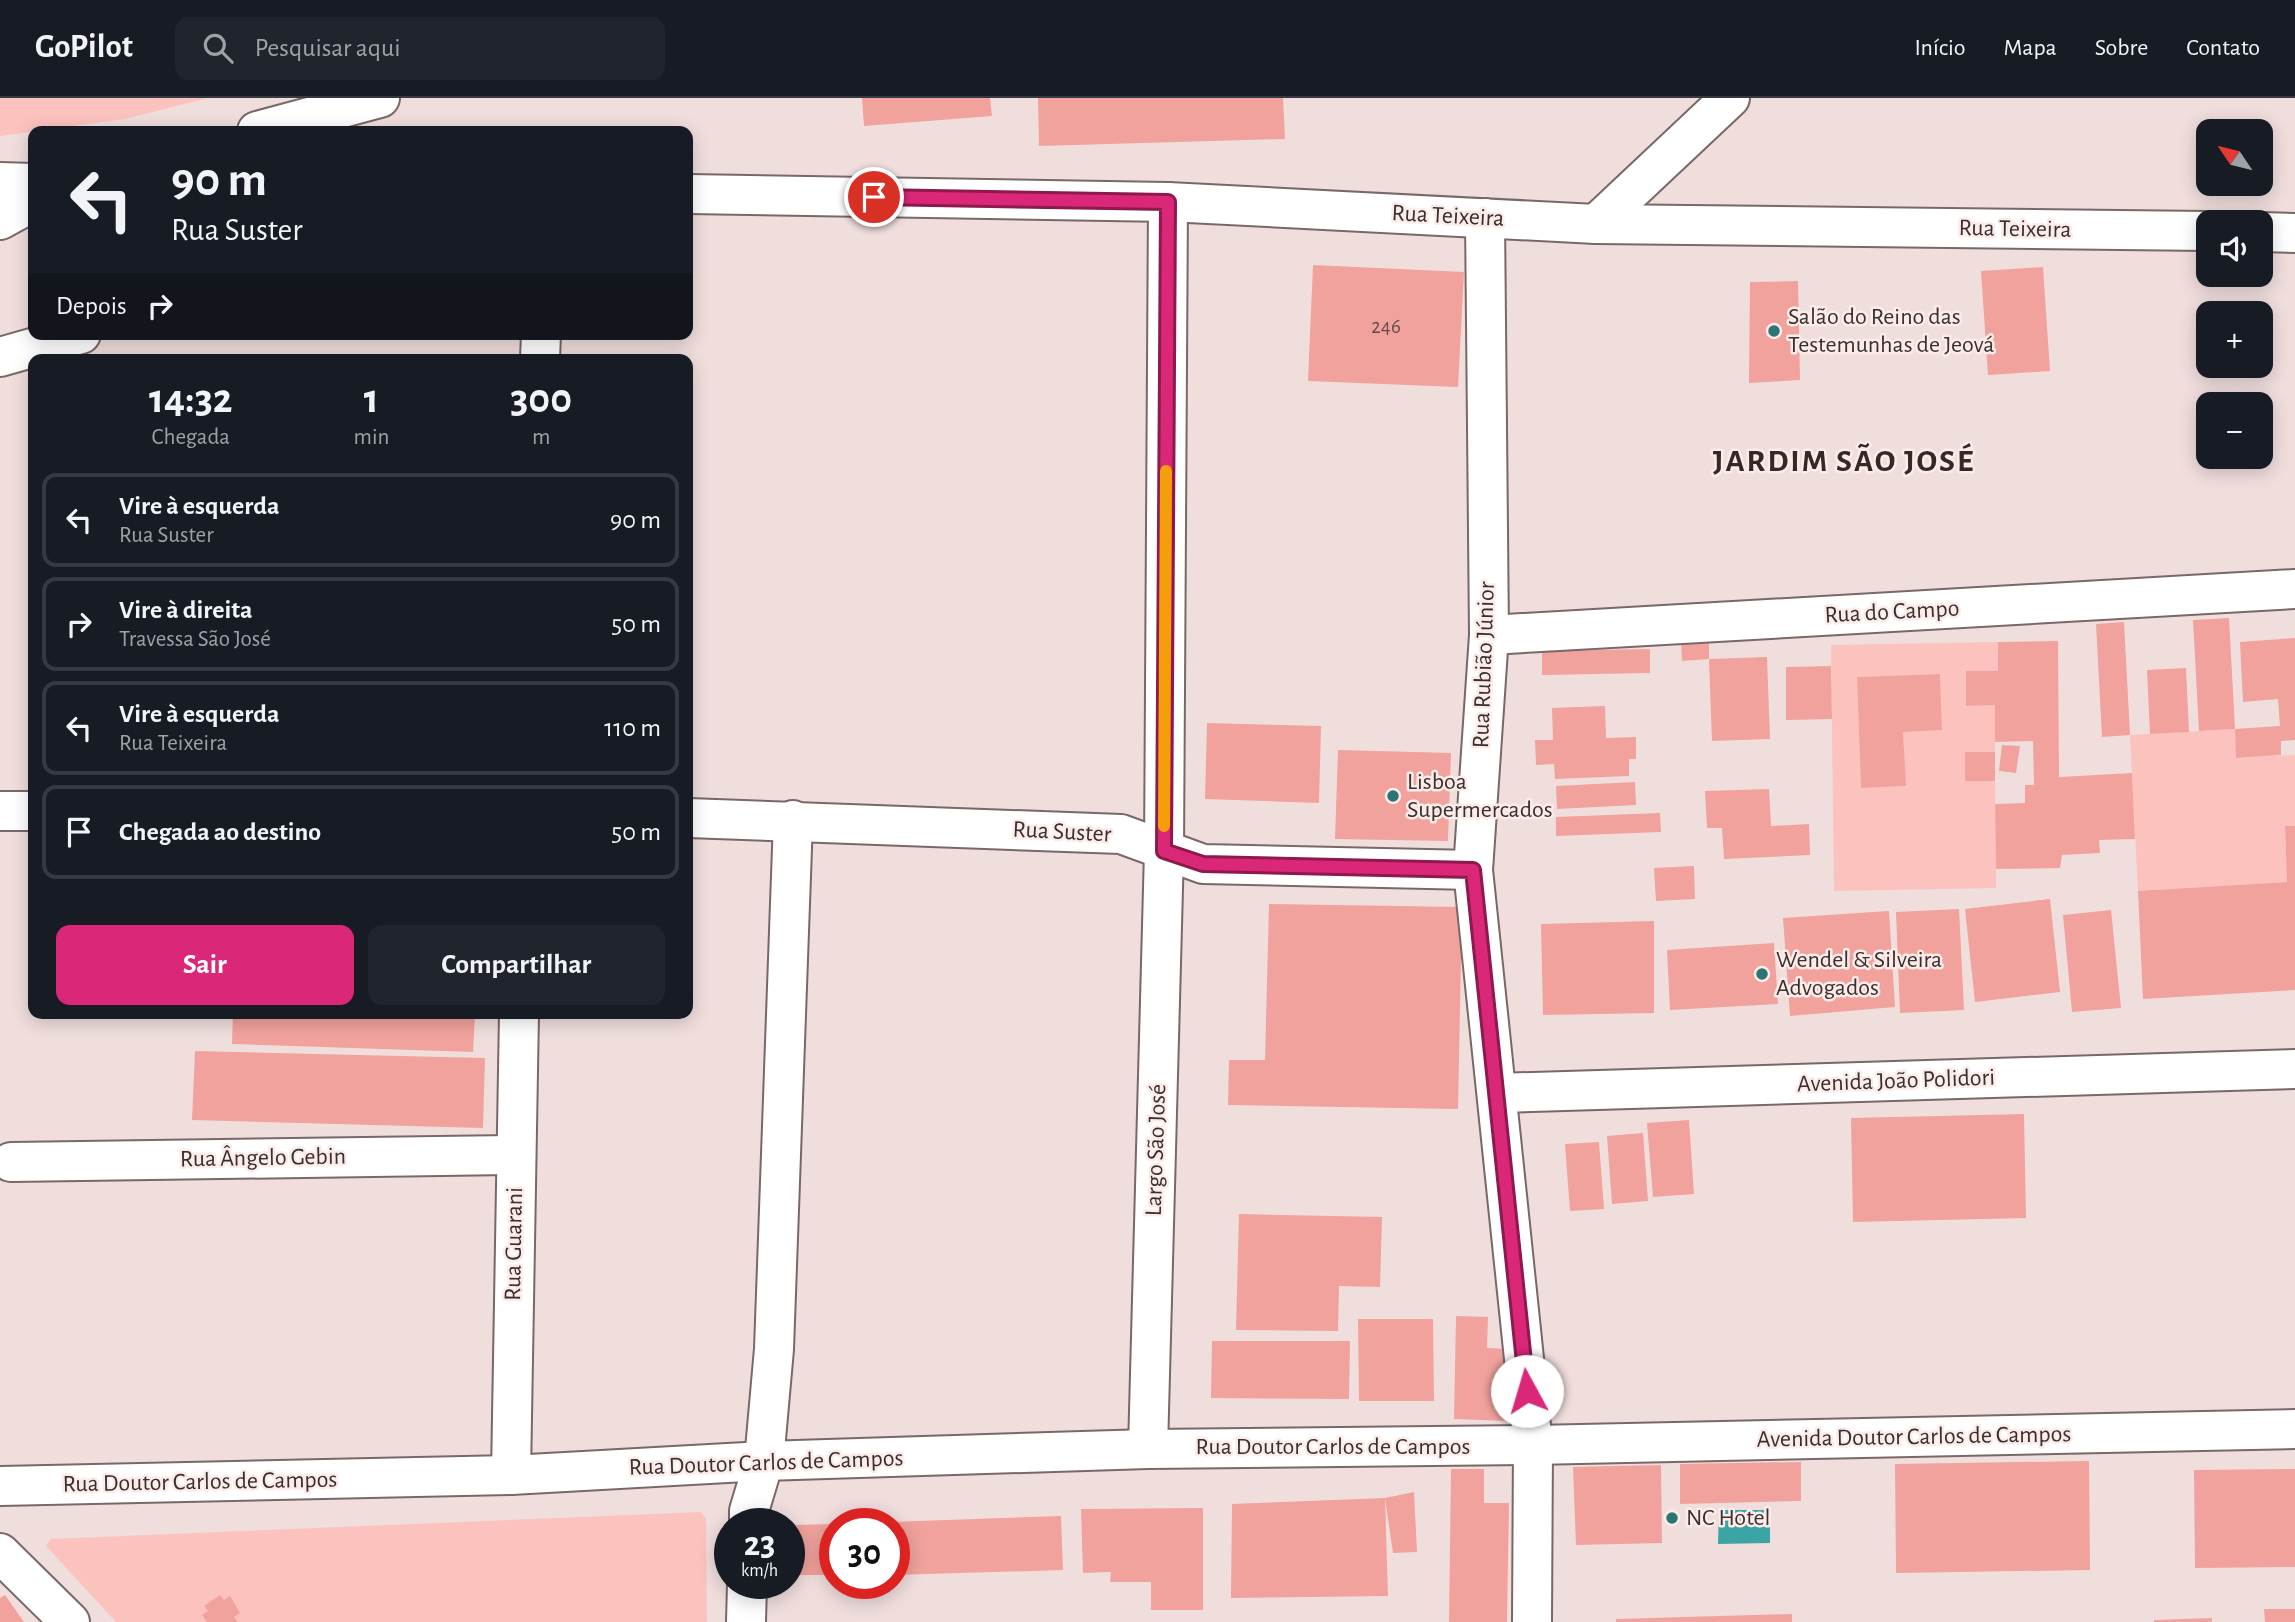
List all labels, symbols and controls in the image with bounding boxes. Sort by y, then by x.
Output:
search box [175,17,665,80]
icon: search [199,29,237,67]
text: GoPilot [35,31,133,64]
text: Pesquisar aqui [255,35,401,61]
text: Início [1914,36,1966,60]
text: Mapa [2004,36,2057,60]
text: Sobre [2095,36,2148,60]
text: Contato [2186,36,2260,60]
north arrow [2196,119,2273,196]
map controls [2196,119,2273,469]
icon: left [56,154,147,245]
text: 90 m [171,156,267,205]
pin [844,167,904,227]
icon: arrive [855,178,893,216]
street label: Rua Teixeira [1391,201,1505,231]
button: sound [2196,210,2273,287]
text: Rua Suster [171,214,303,246]
street label: Rua Teixeira [1958,216,2072,242]
icon: right [141,287,179,325]
text: Depois [56,293,127,319]
button: + [2196,301,2273,378]
place label: Salão do Reino das Testemunhas de Jeová [1788,305,1994,357]
house number: 246 [1371,316,1401,337]
marker: Salão do Reino das Testemunhas de Jeová [1766,323,1782,339]
text: 14:32 [149,378,233,420]
text: 1 [364,378,379,420]
text: 300 [510,378,572,420]
button: − [2196,392,2273,469]
text: Chegada [152,426,230,449]
text: min [354,426,389,449]
text: m [532,426,550,449]
district label: JARDIM SÃO JOSÉ [1713,443,1975,477]
text: Vire à esquerda [119,493,280,519]
icon: left [60,501,98,539]
text: 90 m [610,507,661,533]
text: Rua Suster [119,524,214,547]
street label: Rua Rubião Júnior [1469,581,1499,749]
street label: Rua do Campo [1824,596,1960,628]
text: Vire à direita [119,597,253,623]
icon: right [60,605,98,643]
text: 50 m [611,611,661,637]
text: Travessa São José [119,628,271,651]
text: Vire à esquerda [119,701,280,727]
icon: left [60,709,98,747]
text: 110 m [604,715,661,741]
text: Rua Teixeira [119,732,227,755]
place label: Lisboa Supermercados [1407,770,1553,822]
marker: Lisboa Supermercados [1385,788,1401,804]
icon: arrive [60,813,98,851]
street label: Rua Suster [1012,817,1112,847]
text: Chegada ao destino [119,819,321,845]
text: 50 m [611,819,661,845]
button: Sair [56,925,354,1005]
button: Compartilhar [368,925,665,1005]
place label: Wendel & Silveira Advogados [1776,948,1942,1000]
marker: Wendel & Silveira Advogados [1754,966,1770,982]
street label: Avenida João Polidori [1797,1066,1995,1096]
street label: Largo São José [1142,1083,1170,1217]
street label: Rua Ângelo Gebin [180,1143,346,1171]
street label: Rua Guarani [501,1187,527,1301]
position arrow [1490,1354,1564,1428]
street label: Avenida Doutor Carlos de Campos [1757,1422,2071,1452]
street label: Rua Doutor Carlos de Campos [1196,1435,1470,1459]
street label: Rua Doutor Carlos de Campos [628,1446,904,1480]
street label: Rua Doutor Carlos de Campos [62,1468,338,1496]
place label: NC Hotel [1686,1506,1770,1530]
speed limit sign: 30 [819,1508,910,1599]
marker: NC Hotel [1664,1510,1680,1526]
text: 23 [744,1527,775,1562]
text: km/h [741,1562,778,1580]

